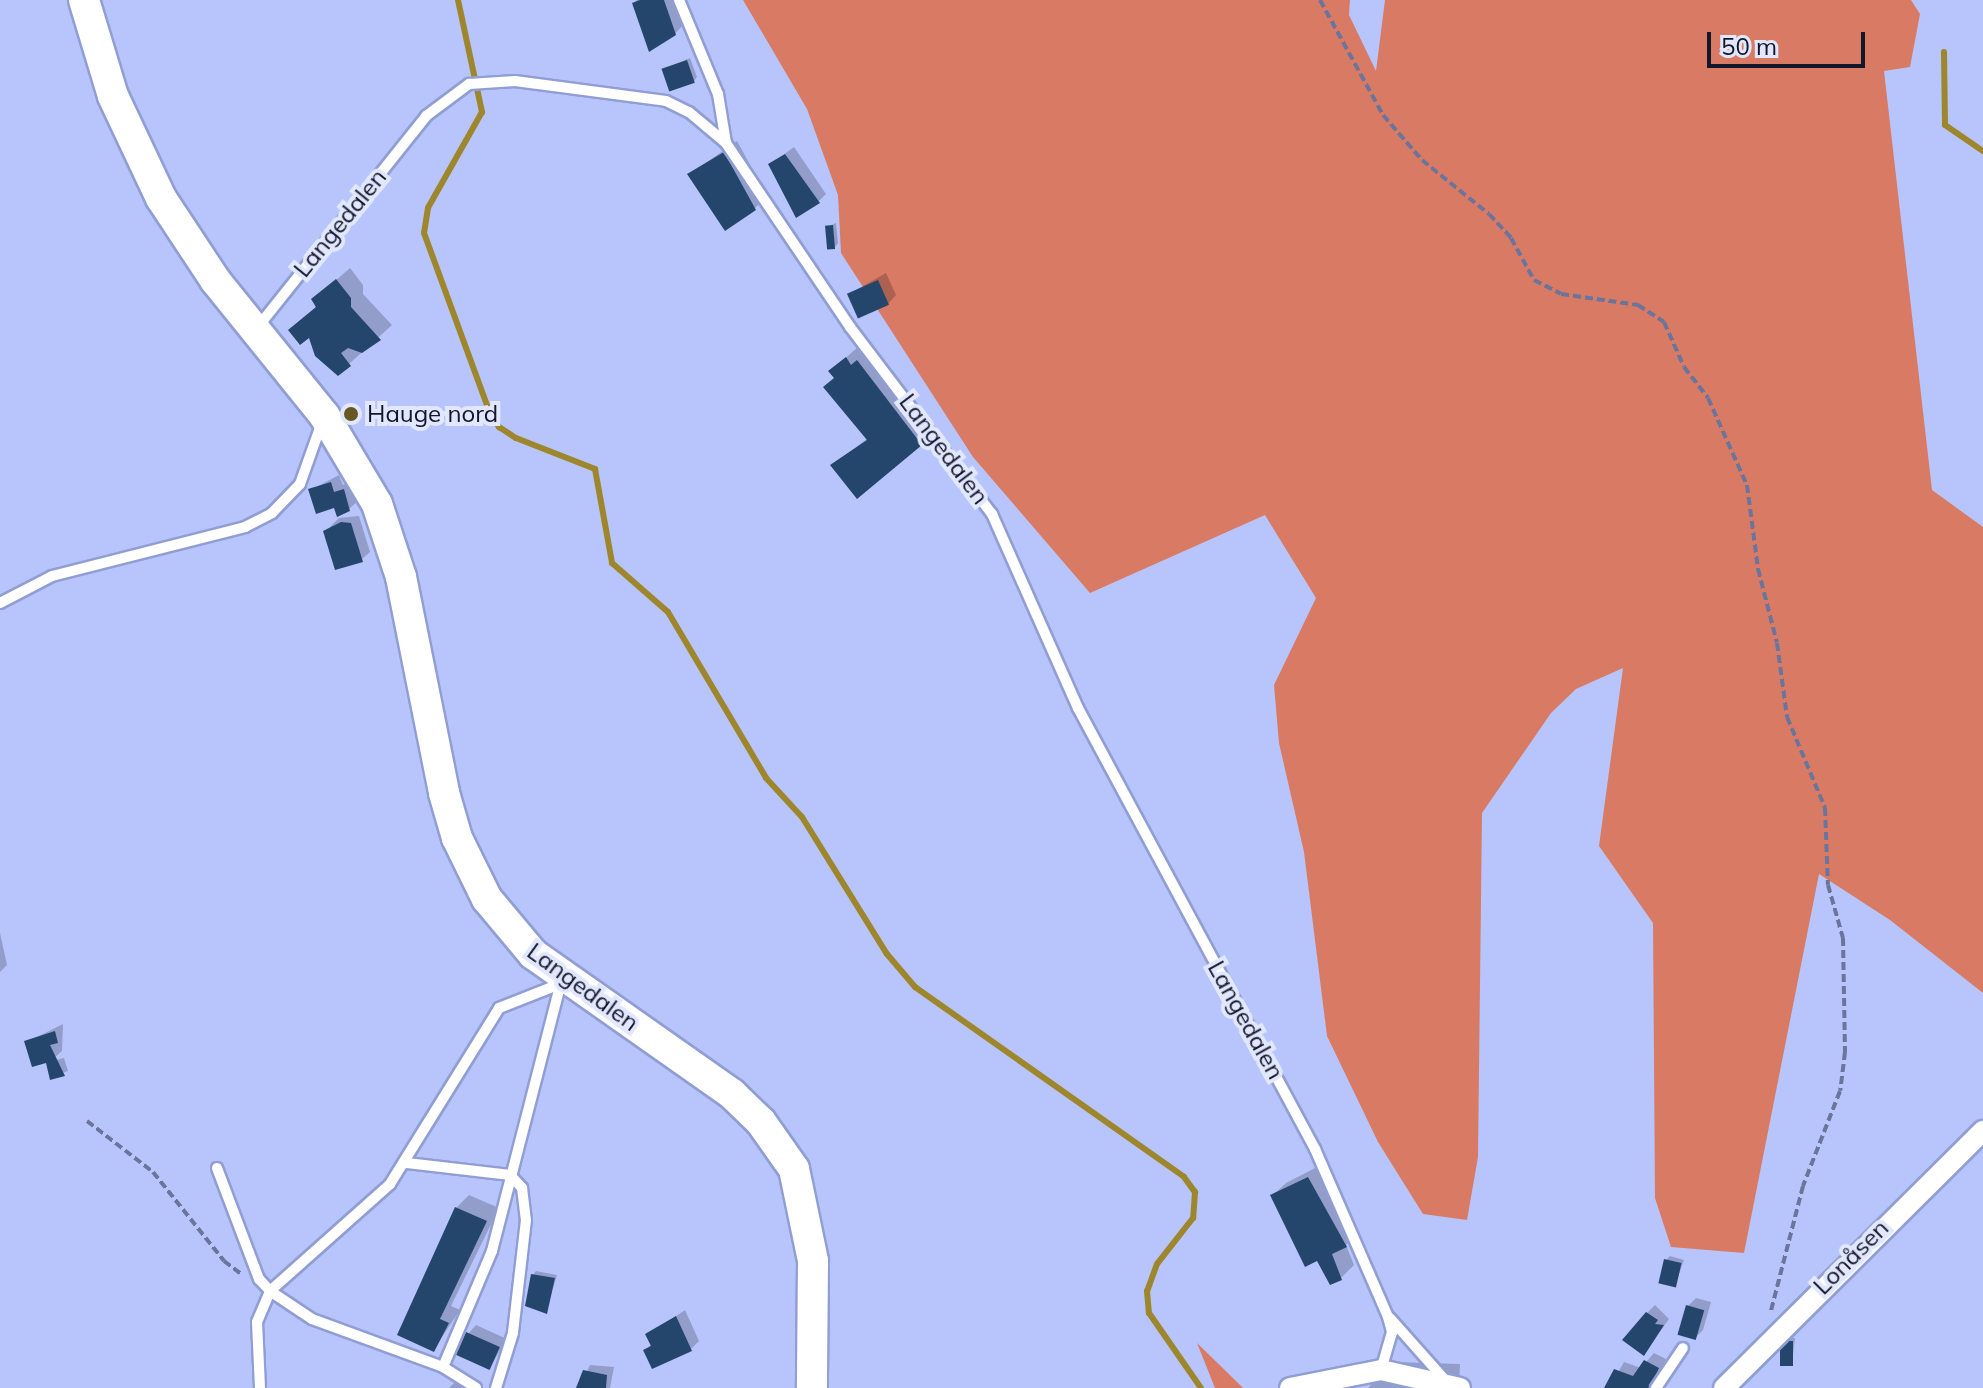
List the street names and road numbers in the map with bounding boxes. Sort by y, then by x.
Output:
street label: Langedalen [288,163,392,283]
street label: Langedalen [893,388,995,510]
street label: Langedalen [522,937,644,1037]
street label: Langedalen [1202,956,1290,1084]
street label: Lonåsen [1808,1214,1894,1300]

